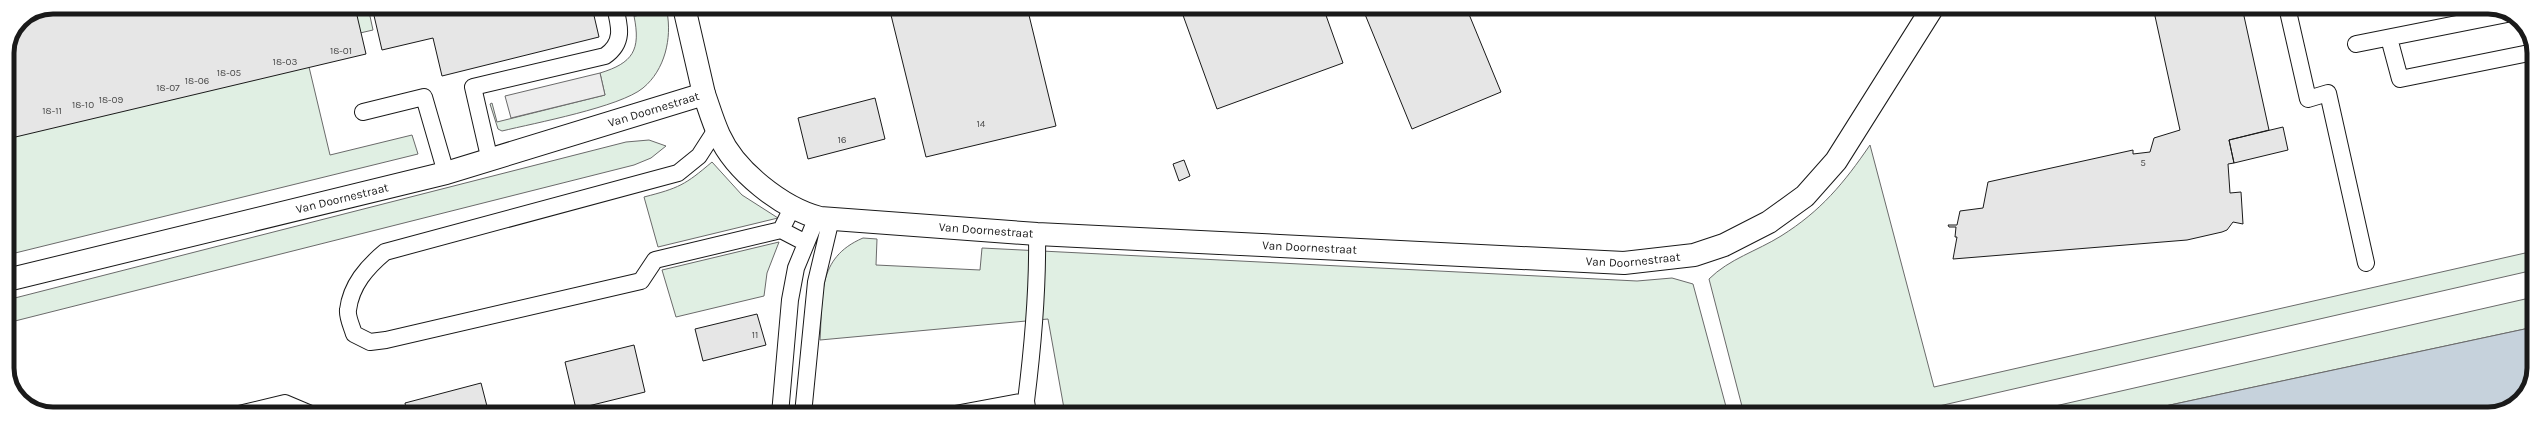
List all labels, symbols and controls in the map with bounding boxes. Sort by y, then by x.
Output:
house number: 18-01 [330,45,352,57]
house number: 18-03 [273,56,297,68]
house number: 18-05 [217,67,242,79]
house number: 18-06 [185,75,210,87]
house number: 18-07 [156,82,180,94]
street label: Van Doornestraat [606,89,701,130]
house number: 18-09 [99,94,124,106]
house number: 18-10 [72,99,94,111]
house number: 18-11 [42,105,62,117]
house number: 14 [977,118,986,130]
house number: 16 [837,134,847,146]
house number: 5 [2140,157,2146,169]
street label: Van Doornestraat [294,180,390,216]
street label: Van Doornestraat [938,220,1034,241]
street label: Van Doornestraat [1262,238,1358,257]
street label: Van Doornestraat [1585,250,1681,270]
house number: 11 [752,329,758,341]

